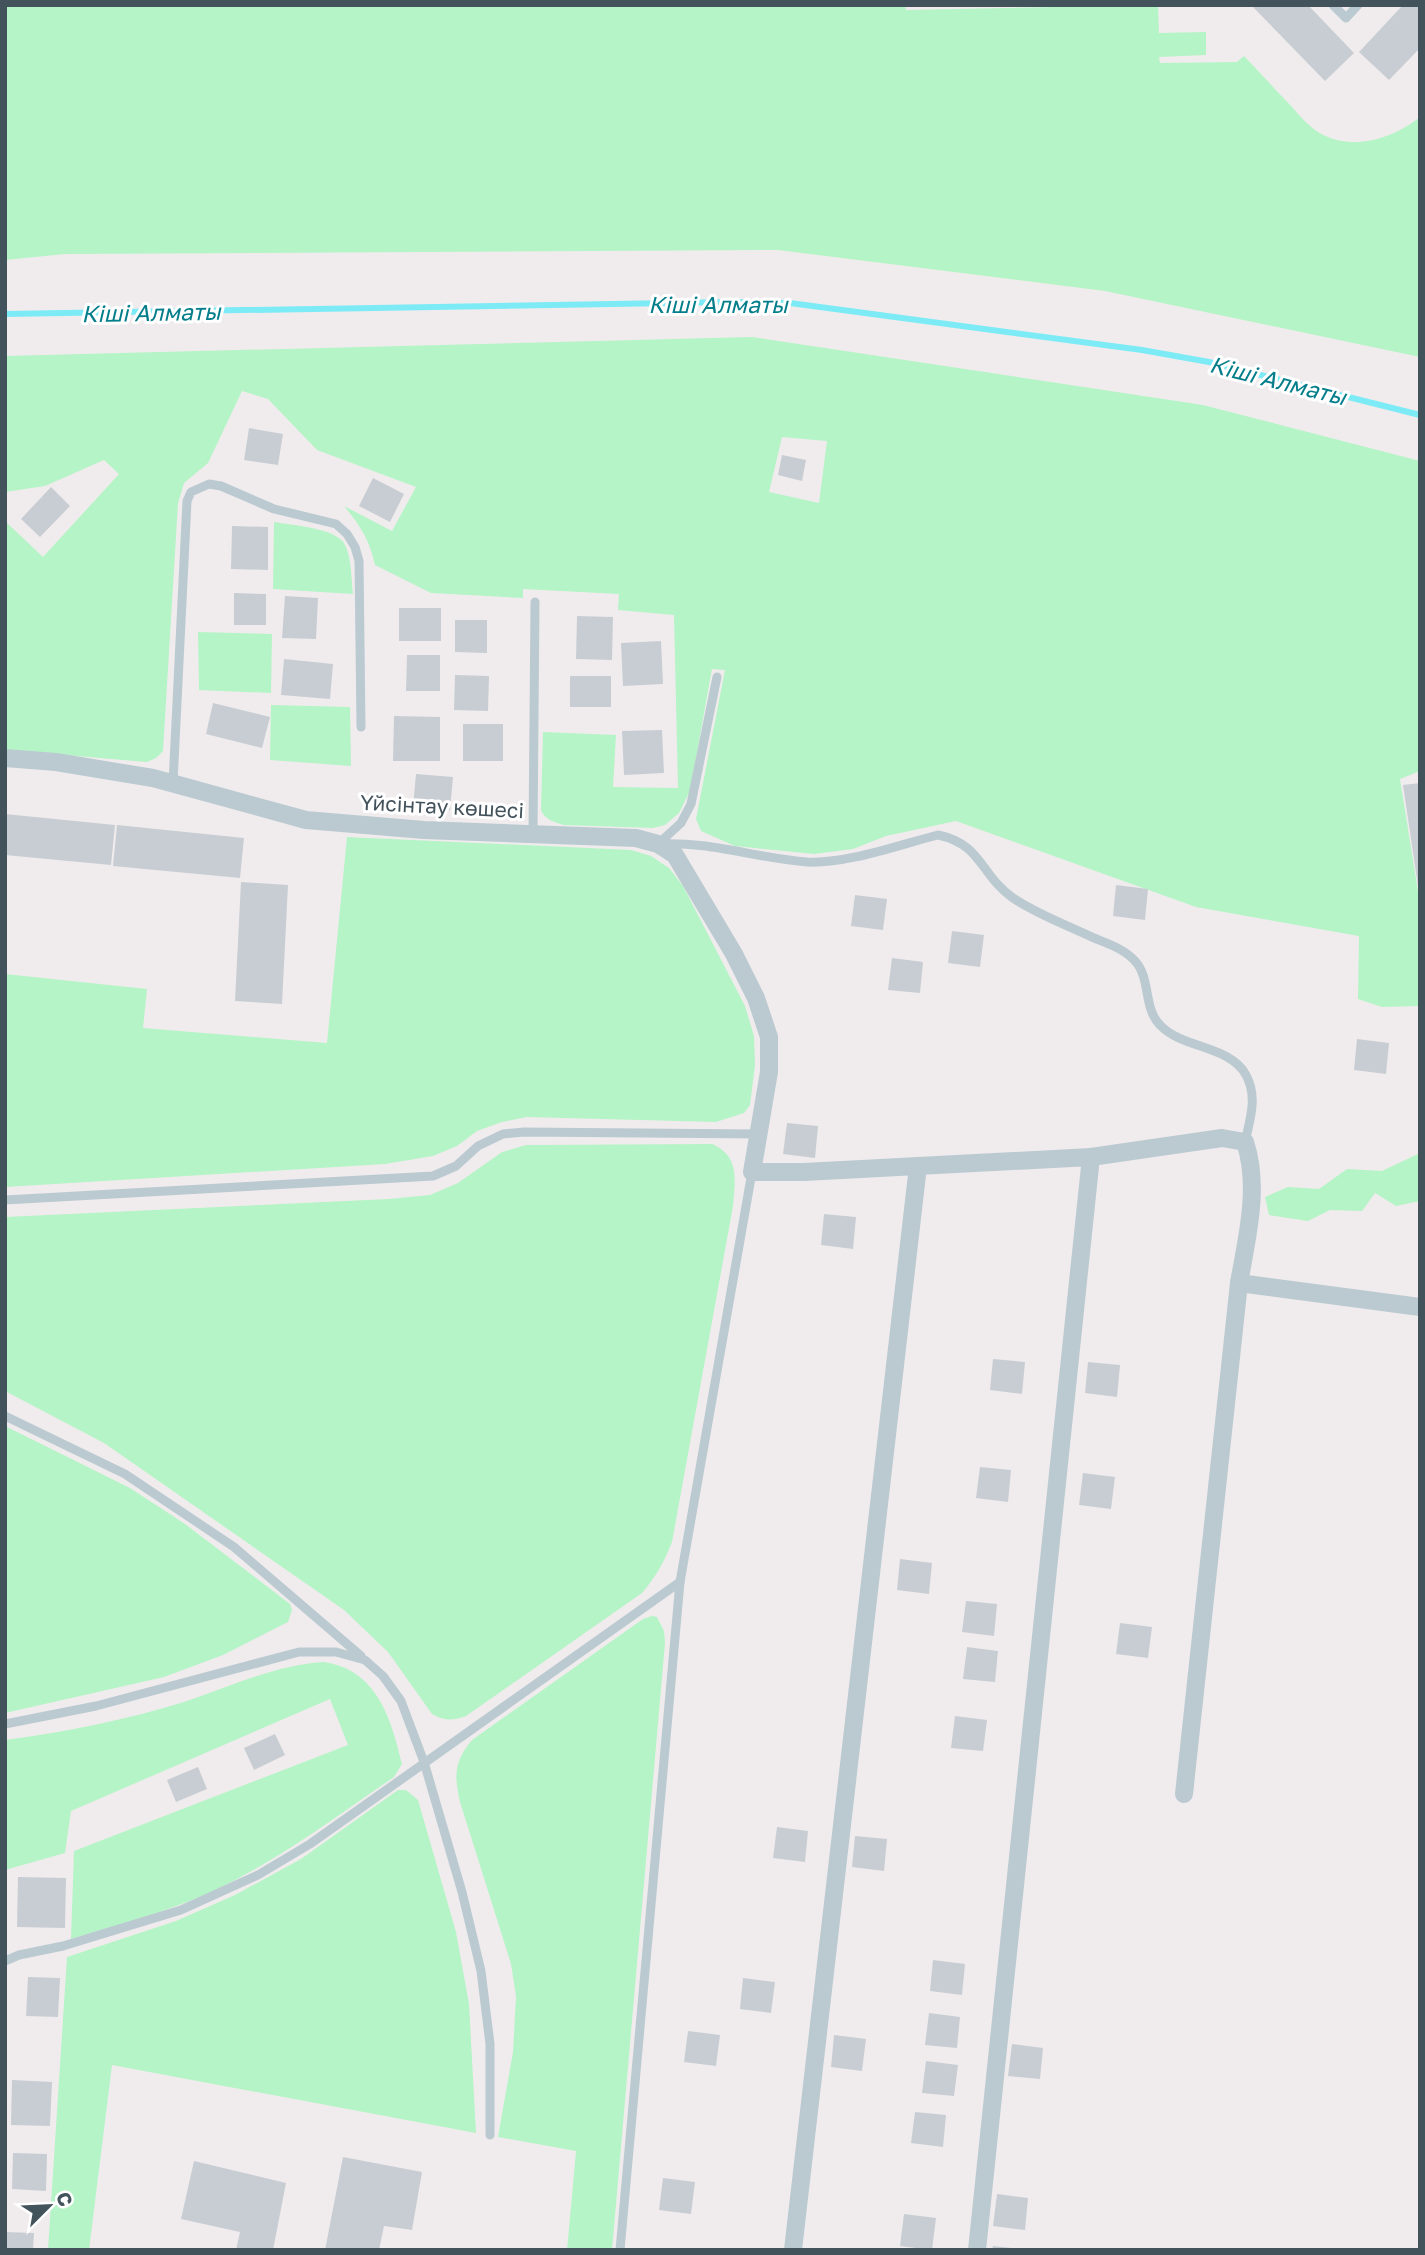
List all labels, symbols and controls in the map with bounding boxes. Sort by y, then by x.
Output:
water label: Кіші Алматы [648,290,789,318]
water label: Кіші Алматы [81,297,222,327]
water label: Кіші Алматы [1207,350,1350,411]
street label: Үйсінтау көшесі [359,789,525,823]
north arrow [14,2171,84,2241]
text: С [52,2188,78,2210]

